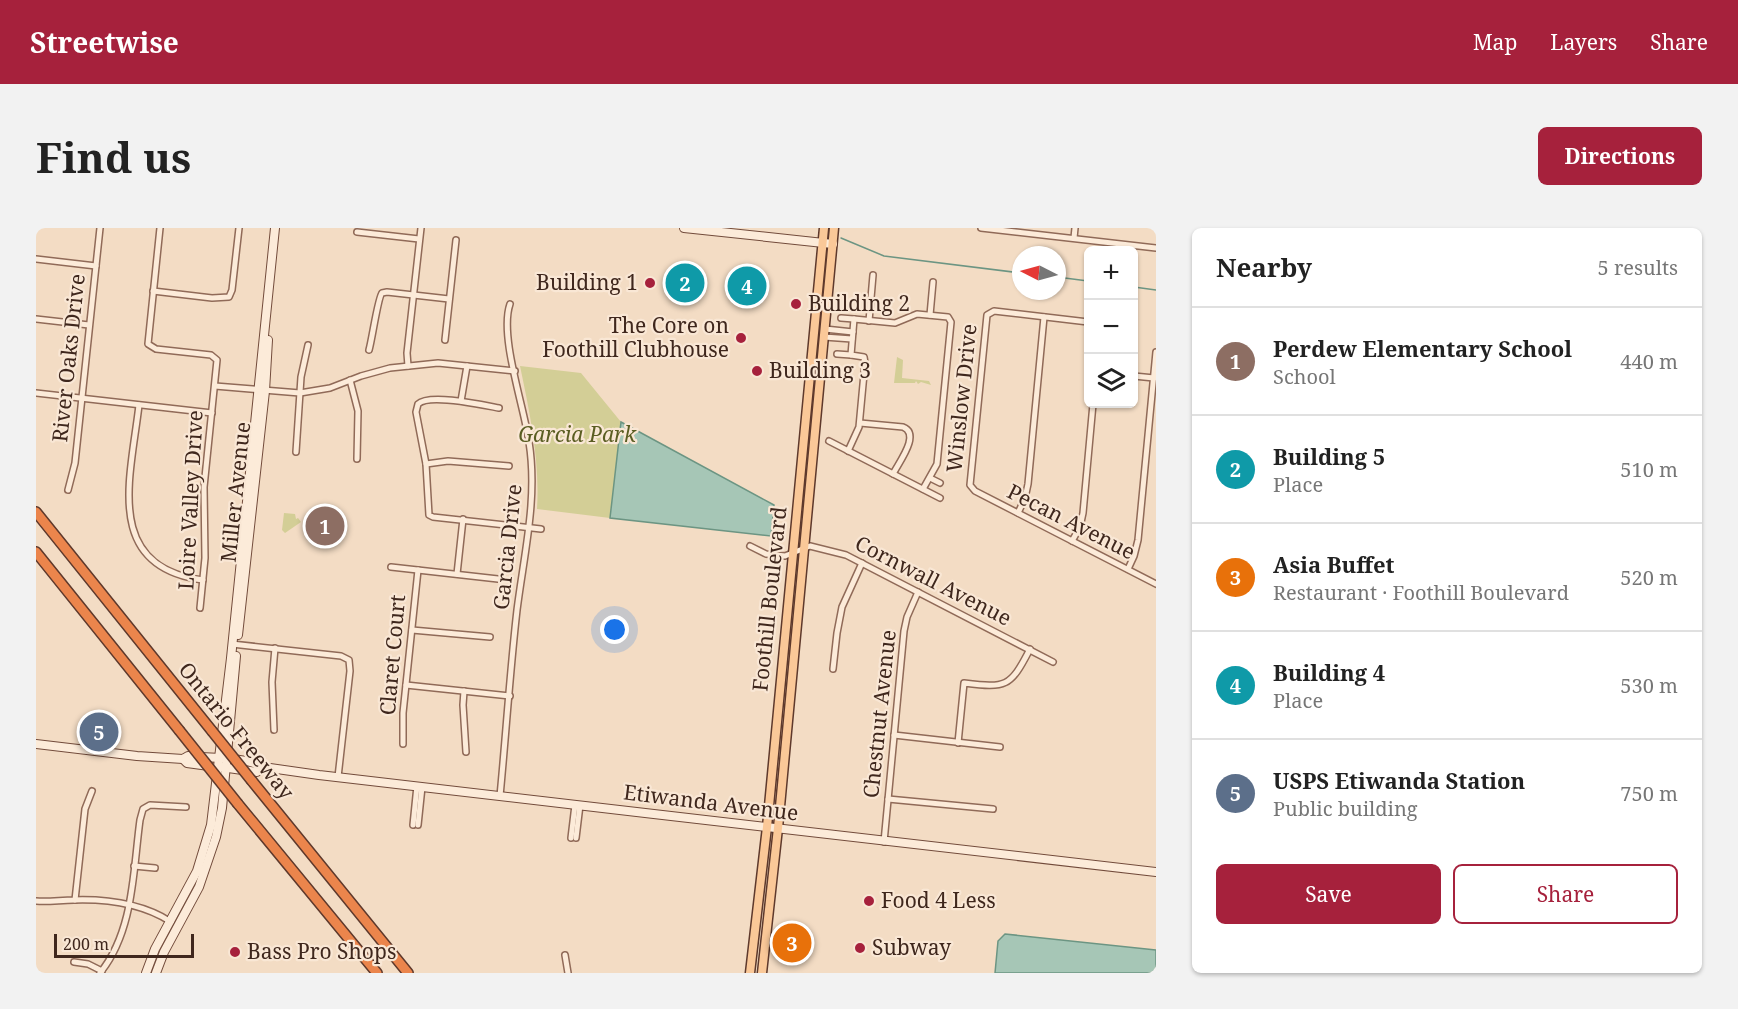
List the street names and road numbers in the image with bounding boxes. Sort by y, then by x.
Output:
street label: River Oaks Drive [45,272,91,443]
street label: Winslow Drive [939,322,983,474]
street label: Loire Valley Drive [171,409,209,591]
street label: Miller Avenue [214,420,256,564]
street label: Pecan Avenue [1003,477,1140,565]
street label: Garcia Drive [486,483,528,611]
street label: Foothill Boulevard [745,505,793,693]
street label: Cornwall Avenue [851,529,1016,632]
street label: Claret Court [373,594,411,716]
street label: Chestnut Avenue [856,628,902,799]
street label: Ontario Freeway [173,656,301,805]
street label: Etiwanda Avenue [622,777,800,827]

